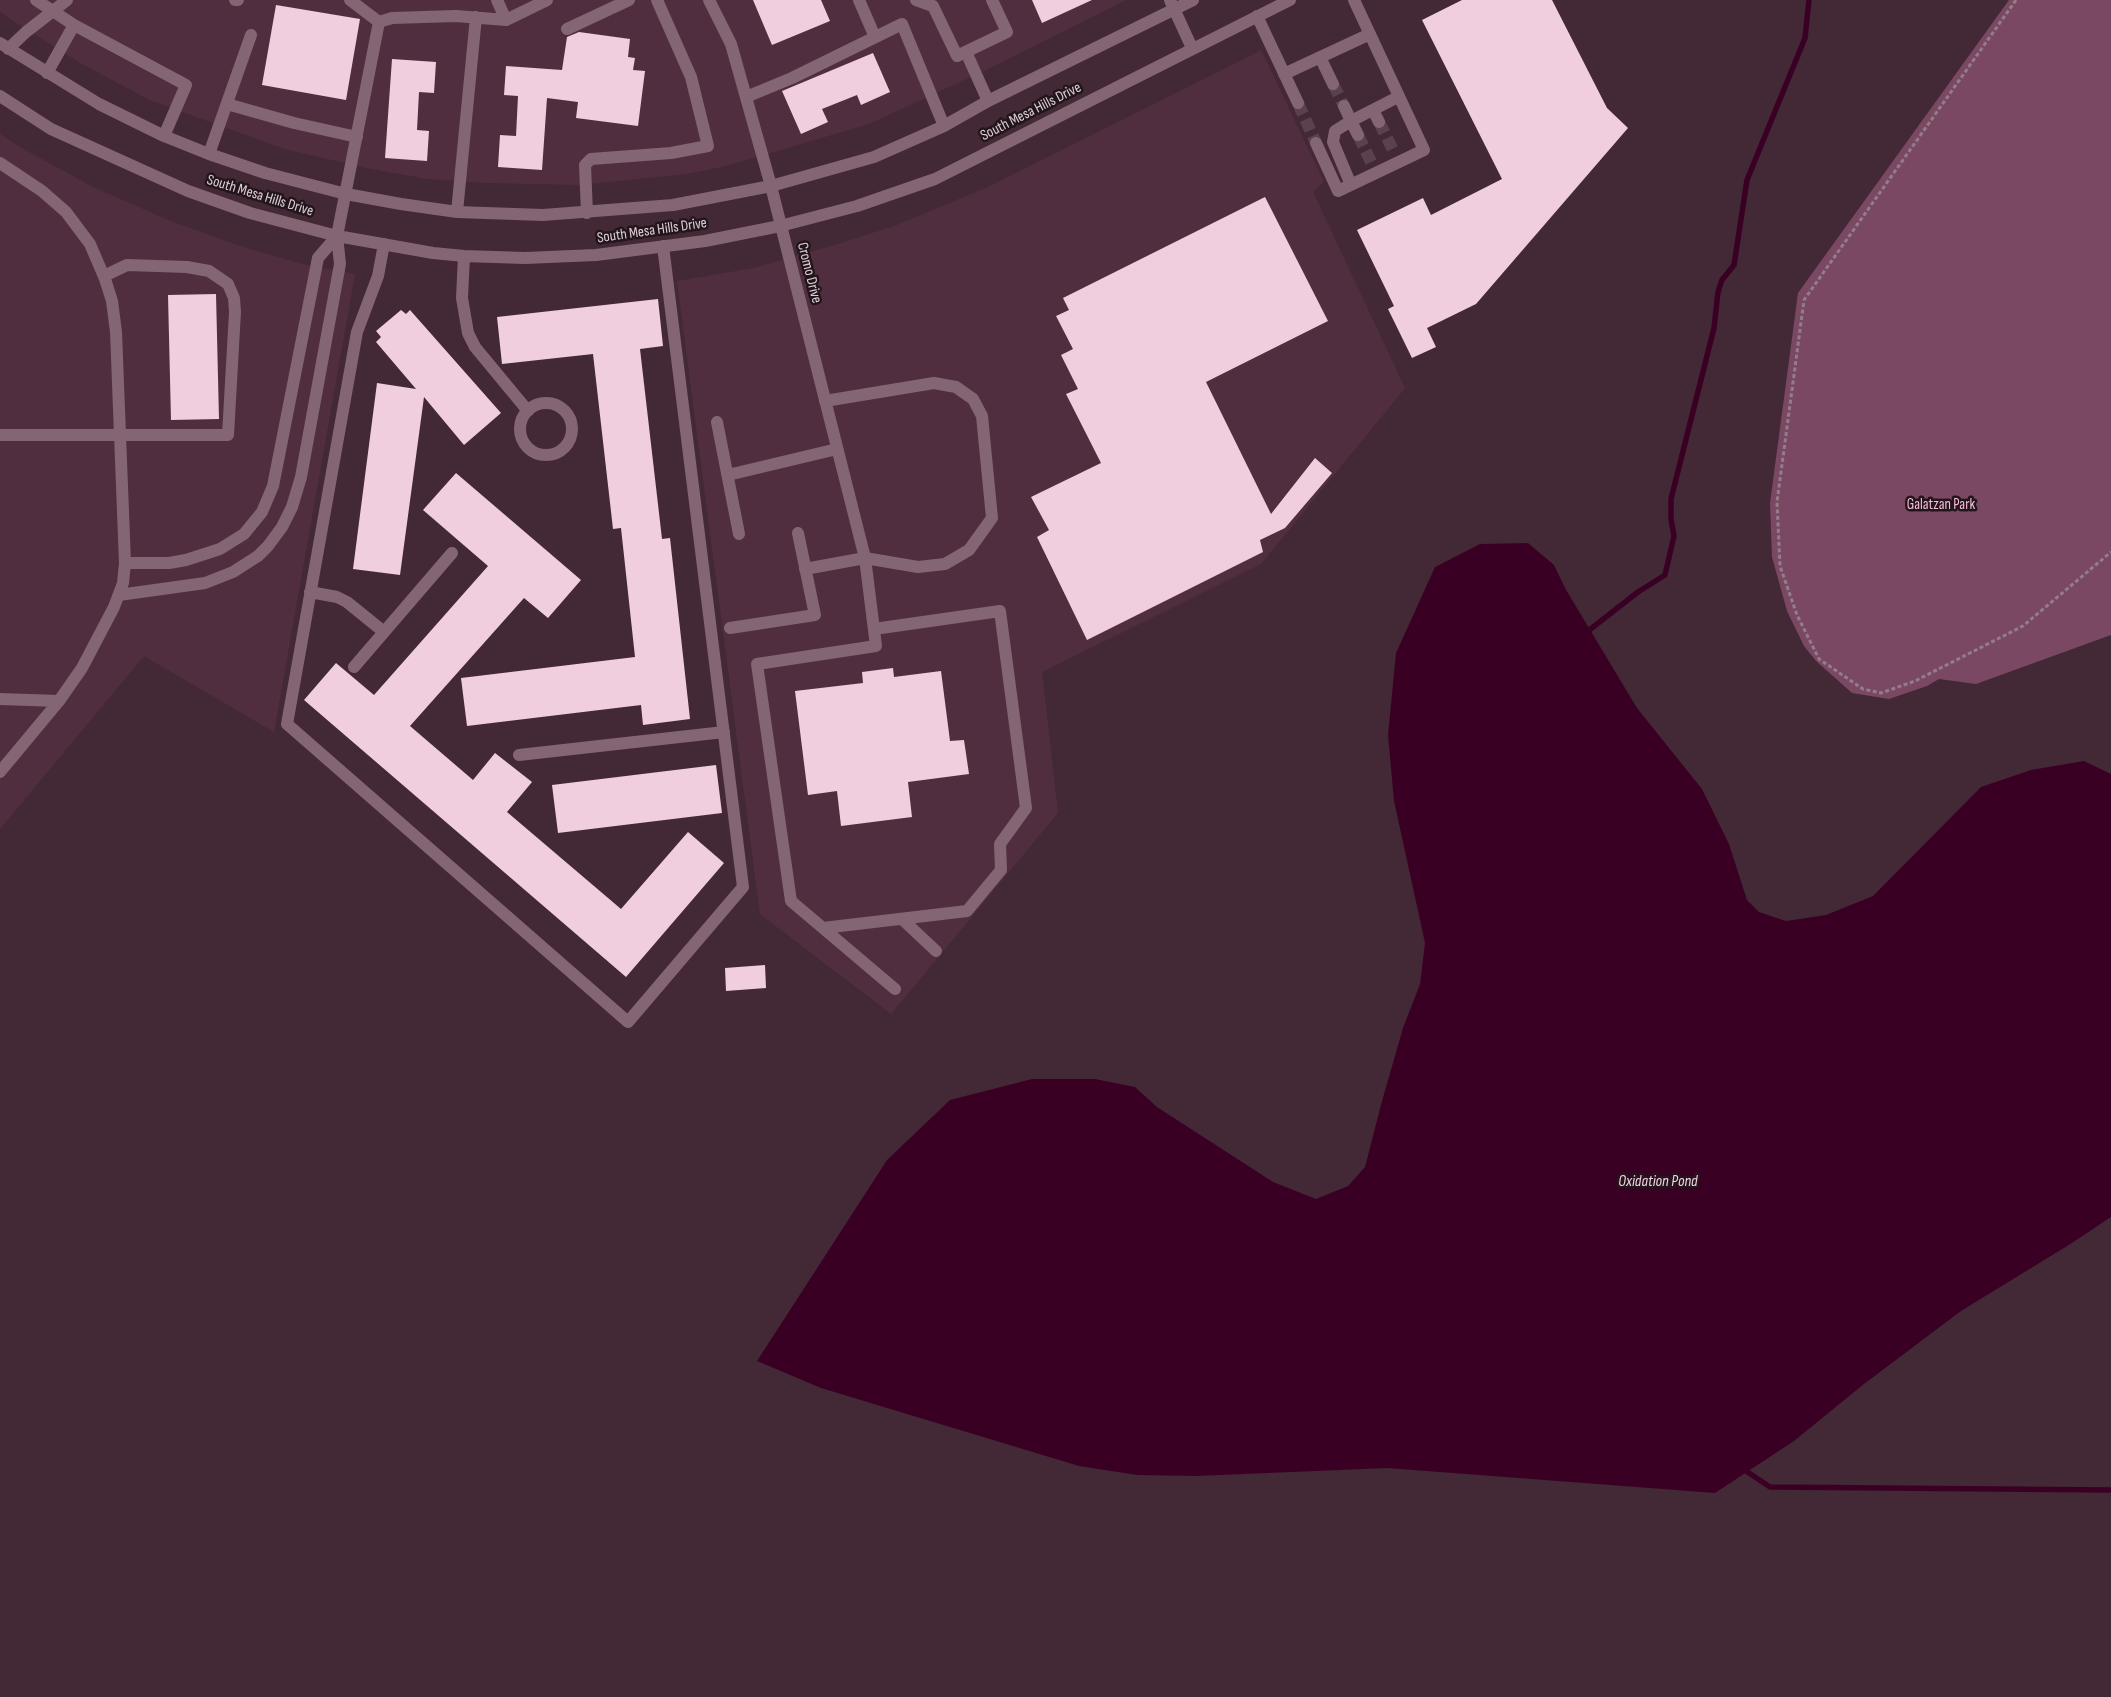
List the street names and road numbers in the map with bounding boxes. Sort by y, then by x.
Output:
street label: South Mesa Hills Drive [978,79,1084,145]
street label: South Mesa Hills Drive [204,171,316,221]
street label: South Mesa Hills Drive [596,214,708,248]
street label: Cromo Drive [793,241,825,305]

